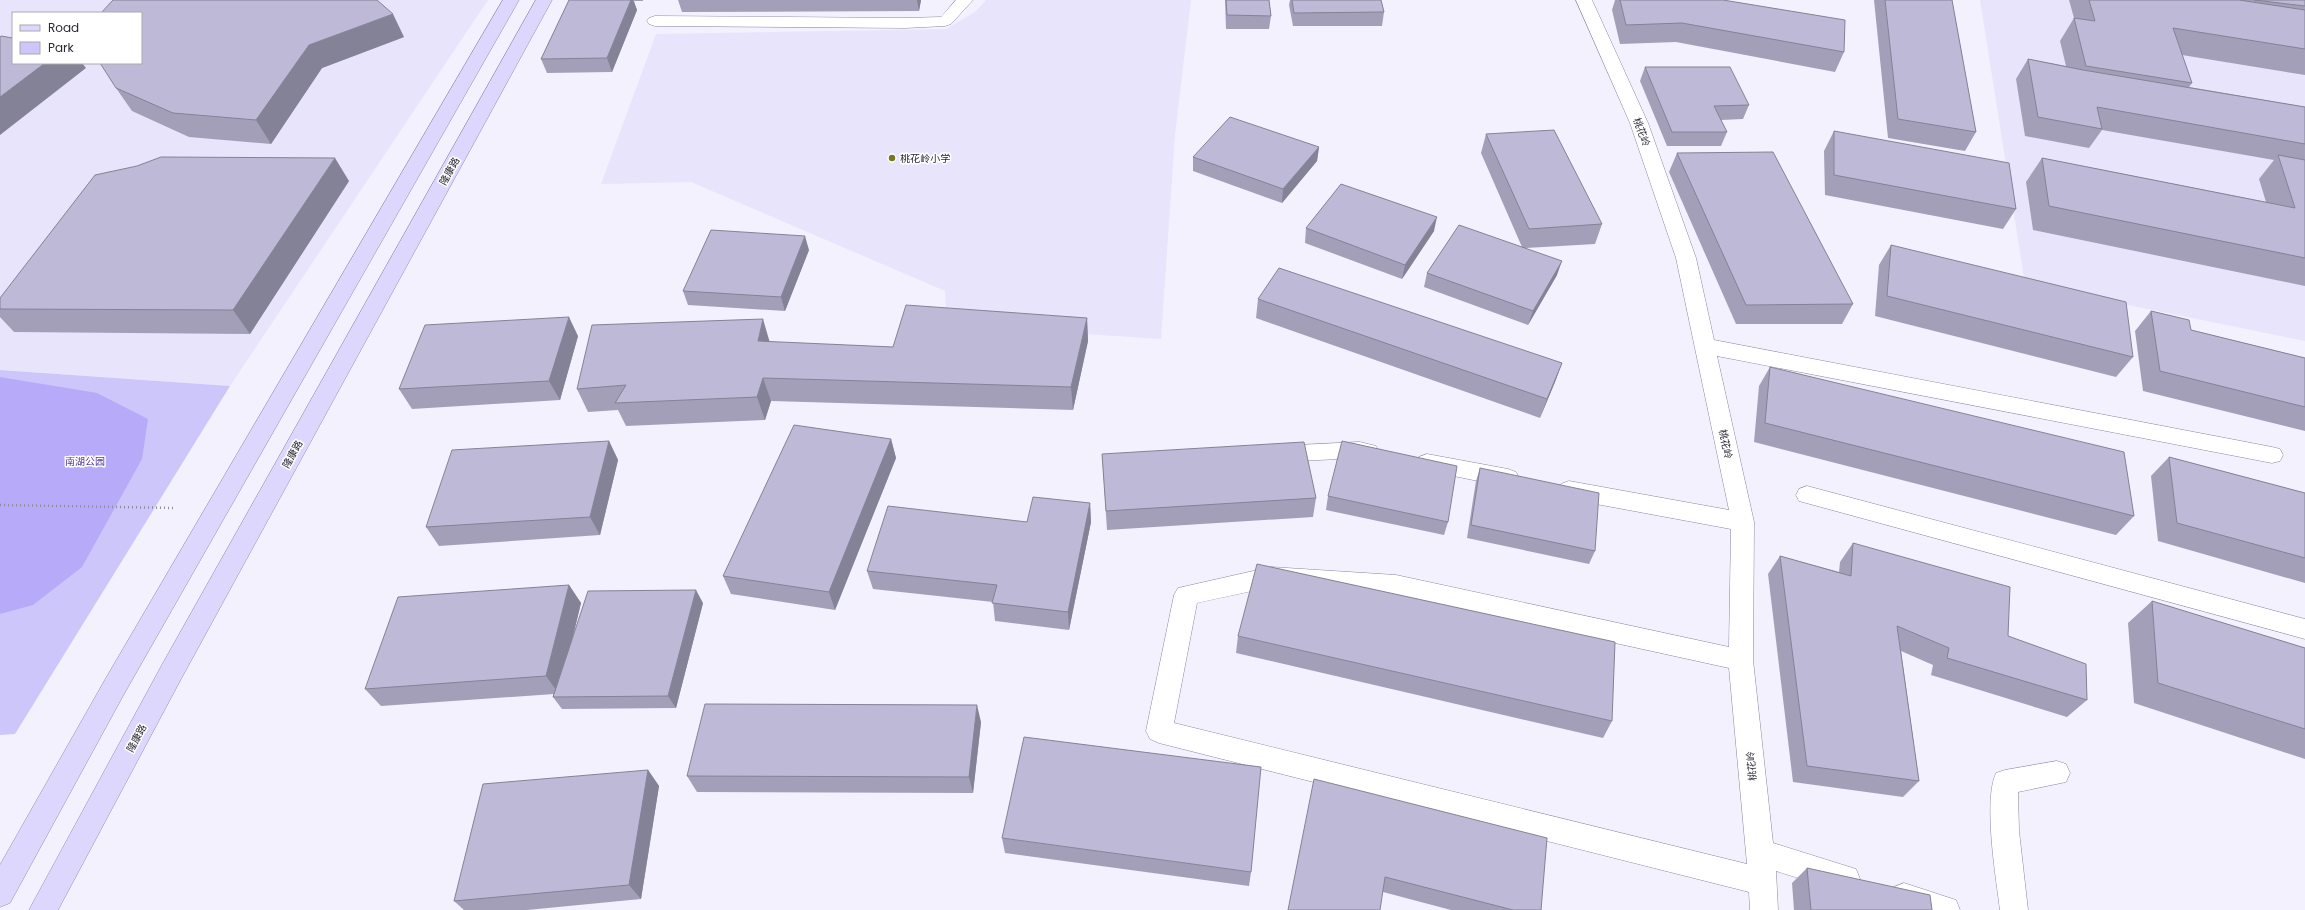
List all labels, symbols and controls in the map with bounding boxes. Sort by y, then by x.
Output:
legend [12,12,142,64]
text: Road [48,19,79,36]
text: Park [48,39,75,56]
street label: 桃花岭 [1629,115,1654,149]
place label: 桃花岭小学 [900,151,950,166]
marker: 桃花岭小学 [887,153,897,163]
street label: 隆康路 [436,154,463,188]
street label: 桃花岭 [1715,428,1736,460]
street label: 隆康路 [279,437,306,471]
park label: 南湖公园 [65,454,105,469]
street label: 隆康路 [123,721,150,755]
street label: 桃花岭 [1743,750,1760,782]

